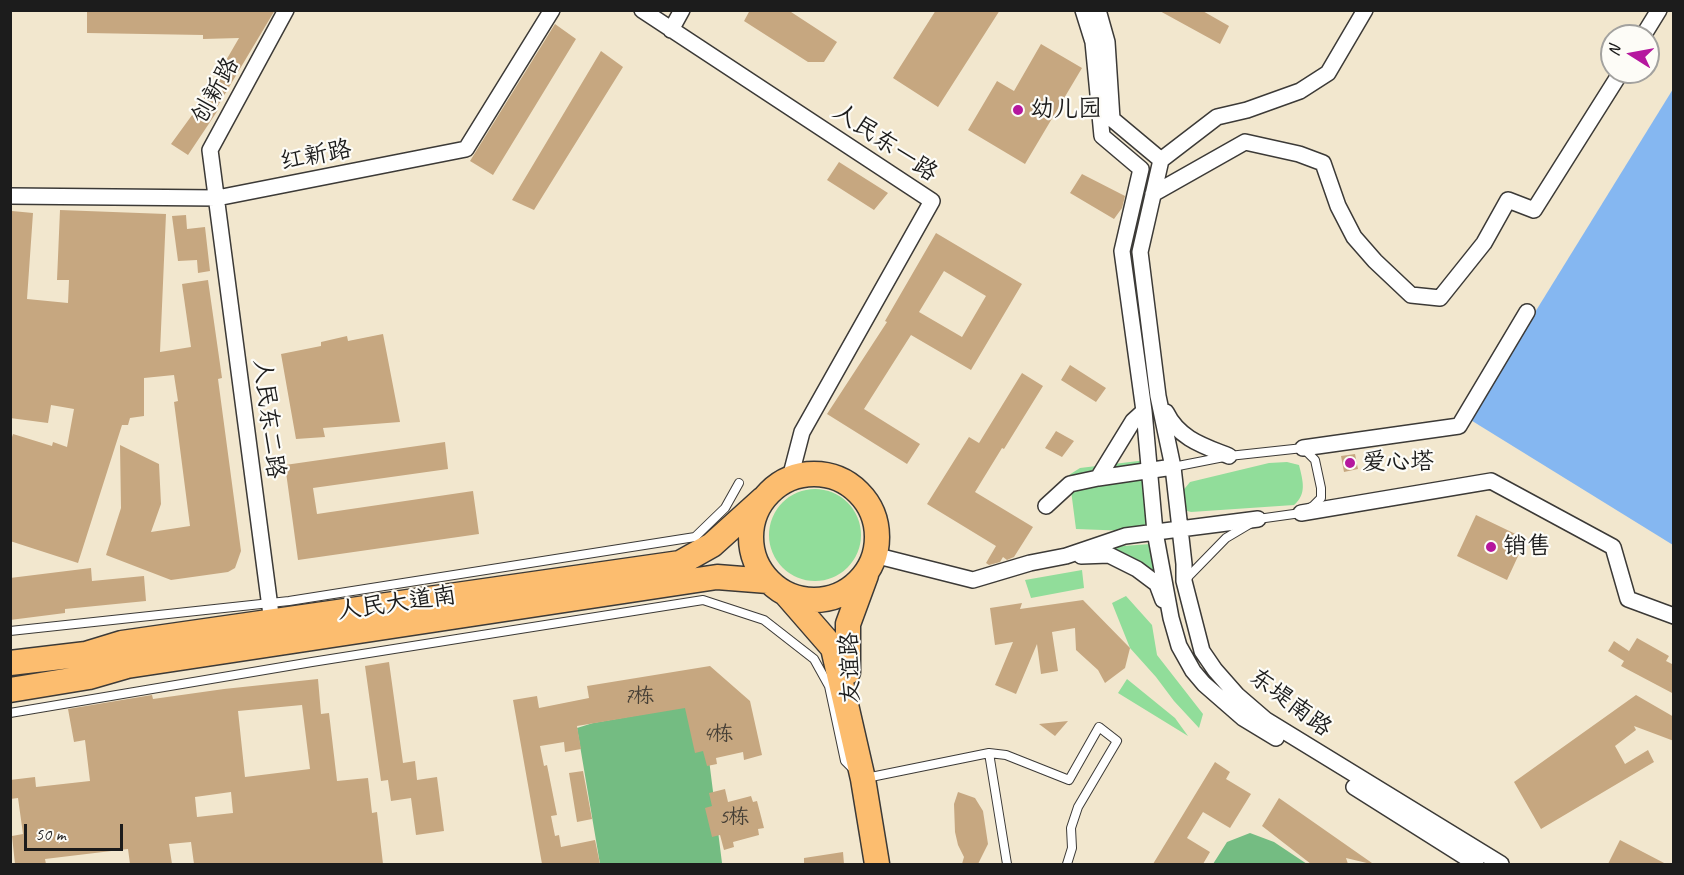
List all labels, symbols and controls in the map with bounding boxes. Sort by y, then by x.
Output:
north arrow [1600,24,1660,84]
text: N [1604,44,1625,58]
street label: 创新路 [186,53,246,129]
place label: 幼儿园 [1030,96,1102,124]
street label: 人民东一路 [827,98,943,188]
marker: 幼儿园 [1011,103,1025,117]
street label: 红新路 [278,135,354,177]
street label: 人民东二路 [246,358,290,480]
place label: 爱心塔 [1362,449,1434,477]
marker: 爱心塔 [1343,456,1357,470]
place label: 销售 [1503,533,1551,561]
marker: 销售 [1484,540,1498,554]
street label: 人民大道南 [336,581,458,627]
street label: 友谊路 [835,632,867,704]
street label: 东堤南路 [1243,663,1337,743]
house number: 7栋 [624,683,654,709]
house number: 4栋 [703,721,733,747]
house number: 5栋 [719,804,749,830]
scale bar [27,812,126,850]
text: 50 m [35,823,66,845]

